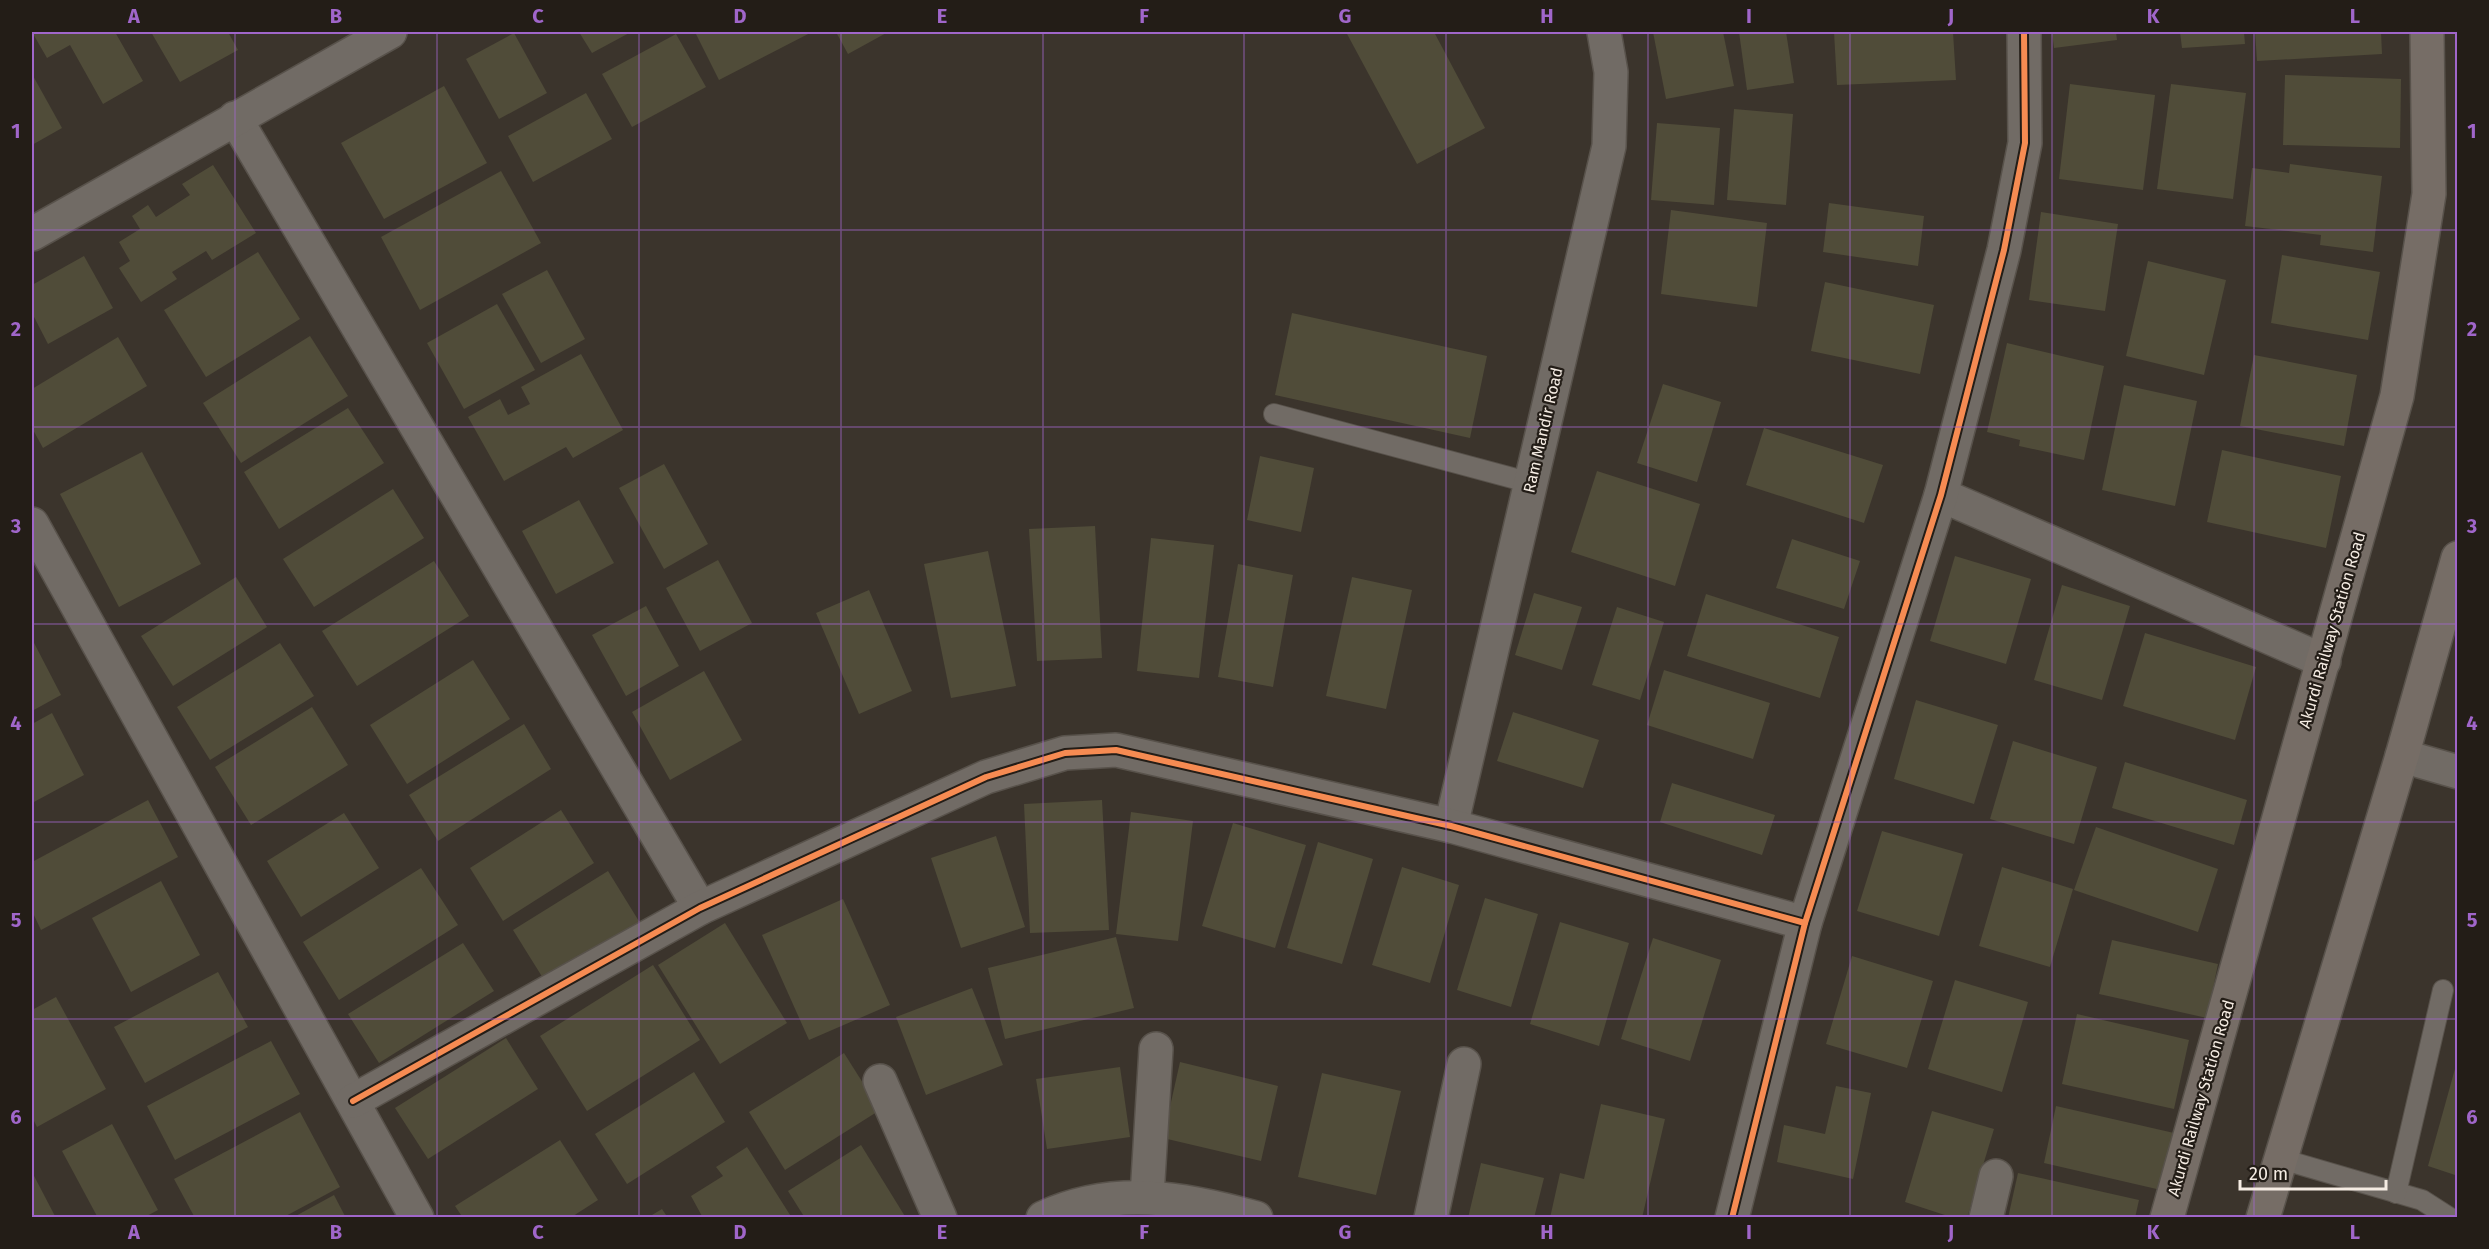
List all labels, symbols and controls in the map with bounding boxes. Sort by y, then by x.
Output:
text: A [127,4,141,28]
text: B [330,4,342,28]
text: C [532,4,544,28]
text: D [733,4,747,28]
text: E [937,4,947,28]
text: F [1139,4,1149,28]
text: G [1339,4,1351,28]
text: H [1540,4,1554,28]
text: I [1746,4,1752,28]
text: J [1947,4,1954,28]
text: K [2147,4,2160,28]
text: L [2350,4,2360,28]
text: 1 [11,119,21,143]
text: 1 [2467,119,2477,143]
text: 2 [11,317,21,341]
text: 2 [2467,317,2477,341]
street label: Ram Mandir Road [1519,365,1567,495]
text: 3 [10,514,21,538]
text: 3 [2466,514,2477,538]
street label: Akurdi Railway Station Road [2295,530,2369,730]
text: 4 [10,711,22,735]
text: 4 [2466,711,2478,735]
text: 5 [11,908,22,932]
text: 5 [2467,908,2478,932]
street label: Akurdi Railway Station Road [2164,998,2238,1198]
text: 6 [10,1105,22,1129]
text: 6 [2466,1105,2478,1129]
scale bar [2240,1153,2386,1191]
text: 20 m [2249,1163,2288,1185]
text: A [127,1220,141,1244]
text: B [330,1220,342,1244]
text: C [532,1220,544,1244]
text: D [733,1220,747,1244]
text: E [937,1220,947,1244]
text: F [1139,1220,1149,1244]
text: G [1339,1220,1351,1244]
text: H [1540,1220,1554,1244]
text: I [1746,1220,1752,1244]
text: J [1947,1220,1954,1244]
text: K [2147,1220,2160,1244]
text: L [2350,1220,2360,1244]

